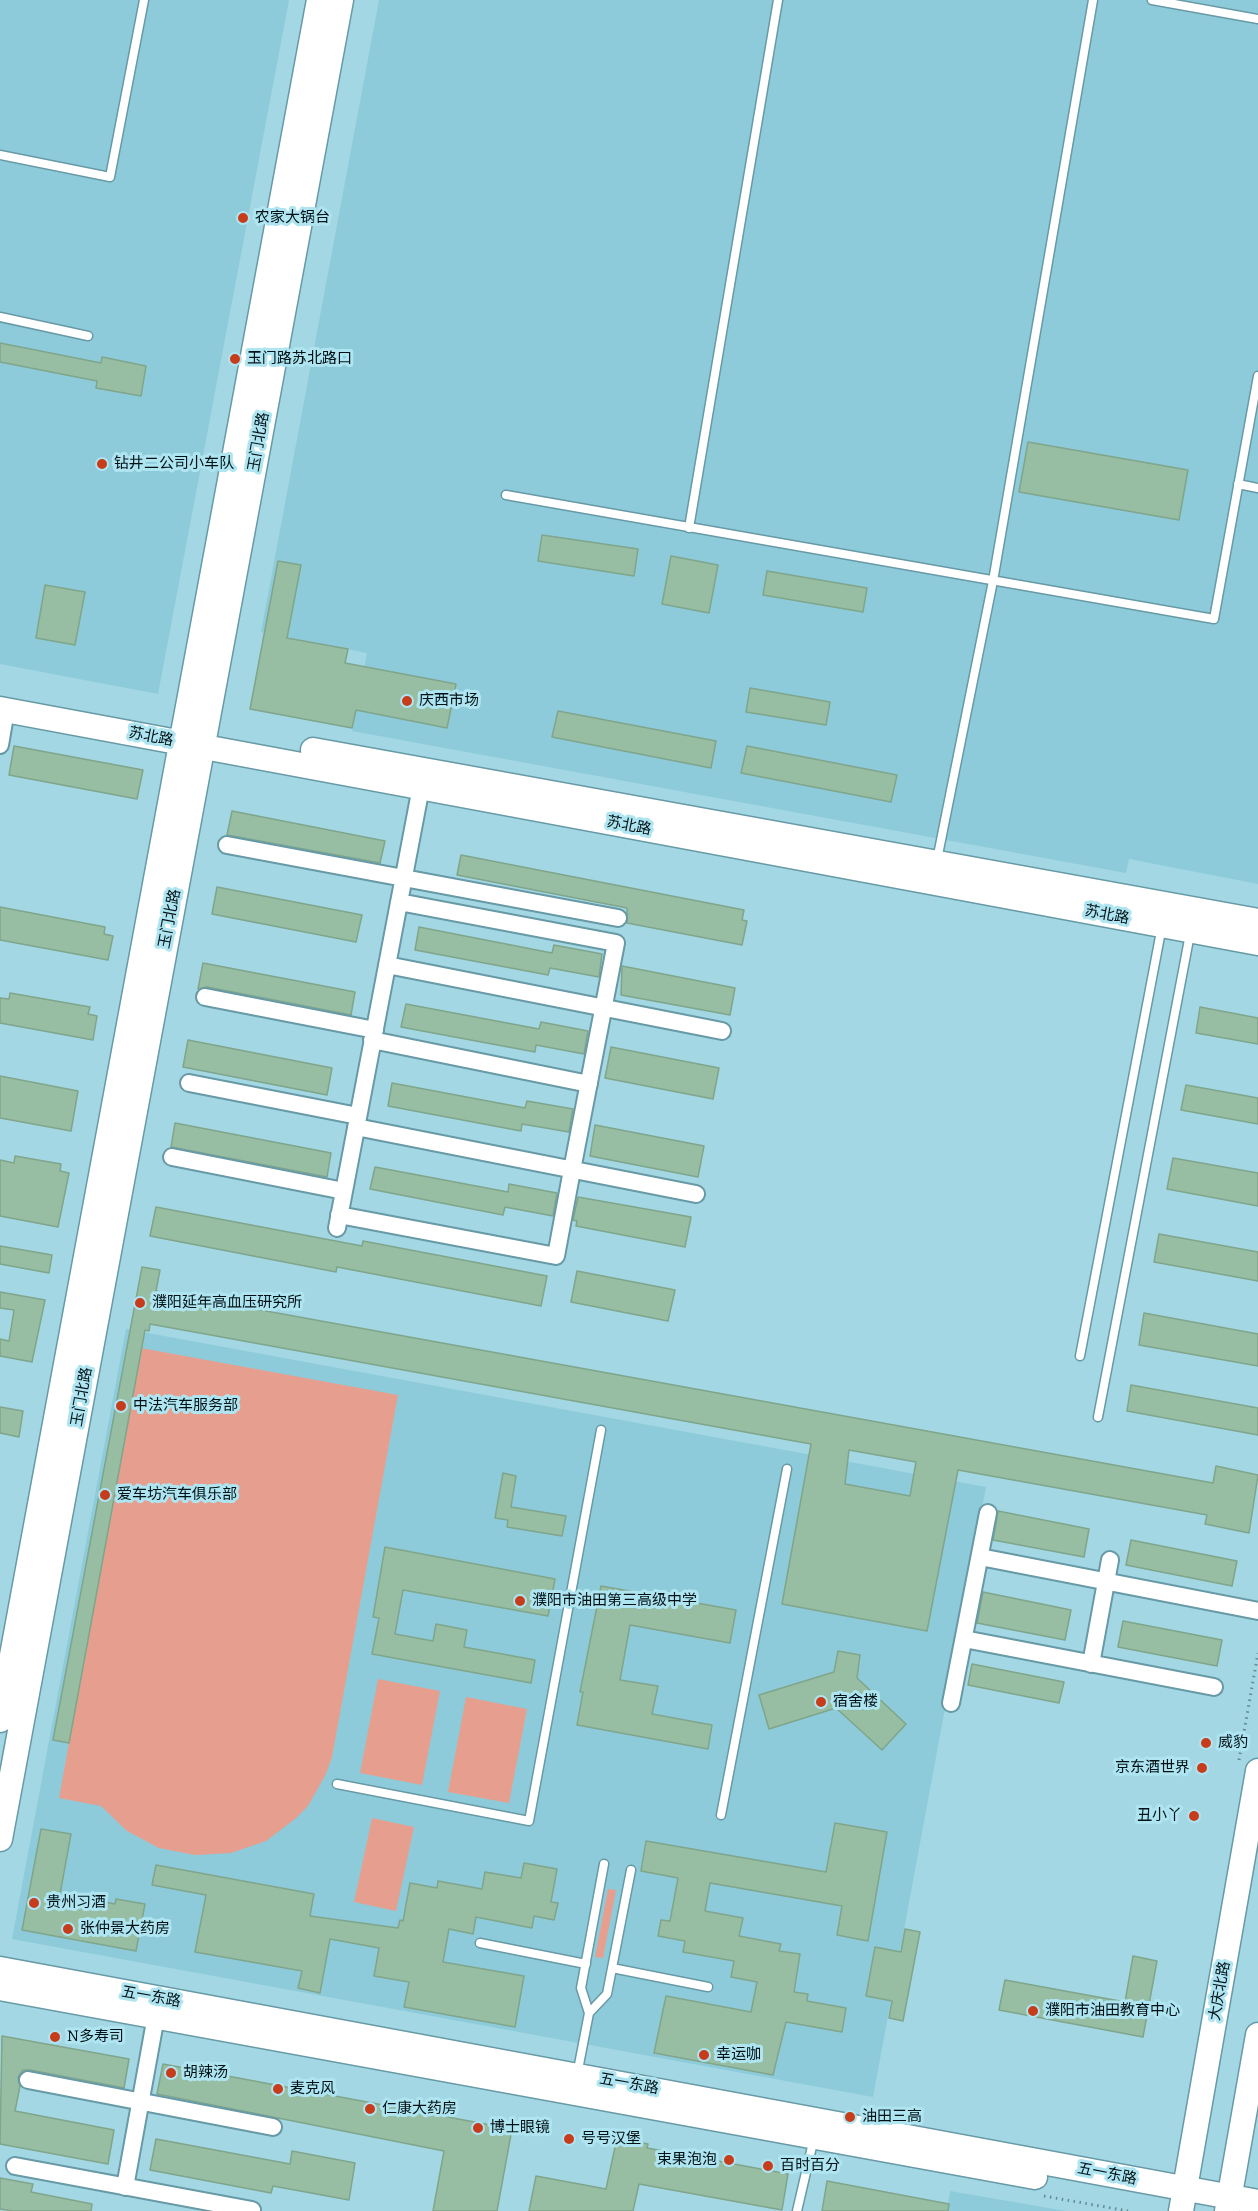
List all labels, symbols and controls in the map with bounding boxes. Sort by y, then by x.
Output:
place label: 农家大锅台 [255,209,330,227]
marker: 农家大锅台 [236,211,250,225]
place label: 玉门路苏北路口 [247,350,352,368]
marker: 玉门路苏北路口 [228,352,242,366]
street label: 玉门北路 [245,411,273,473]
place label: 钻井二公司小车队 [114,455,234,473]
marker: 钻井二公司小车队 [95,457,109,471]
place label: 庆西市场 [419,692,479,710]
marker: 庆西市场 [400,694,414,708]
street label: 苏北路 [127,724,175,750]
street label: 苏北路 [605,813,653,839]
street label: 玉门北路 [155,888,185,950]
street label: 苏北路 [1083,902,1131,928]
place label: 濮阳延年高血压研究所 [152,1294,302,1312]
marker: 濮阳延年高血压研究所 [133,1296,147,1310]
street label: 玉门北路 [68,1366,96,1428]
place label: 中法汽车服务部 [133,1397,238,1415]
marker: 中法汽车服务部 [114,1399,128,1413]
place label: 爱车坊汽车俱乐部 [117,1486,237,1504]
marker: 爱车坊汽车俱乐部 [98,1488,112,1502]
place label: 濮阳市油田第三高级中学 [532,1592,697,1610]
marker: 濮阳市油田第三高级中学 [513,1594,527,1608]
place label: 宿舍楼 [833,1693,878,1711]
marker: 宿舍楼 [814,1695,828,1709]
place label: 威豹 [1218,1734,1248,1752]
marker: 威豹 [1199,1736,1213,1750]
place label: 京东酒世界 [1115,1759,1190,1777]
marker: 京东酒世界 [1195,1761,1209,1775]
place label: 丑小丫 [1137,1807,1182,1825]
marker: 丑小丫 [1187,1809,1201,1823]
place label: 贵州习酒 [46,1894,106,1912]
marker: 贵州习酒 [27,1896,41,1910]
place label: 张仲景大药房 [80,1920,170,1938]
marker: 张仲景大药房 [61,1922,75,1936]
street label: 大庆北路 [1206,1960,1234,2022]
street label: 五一东路 [120,1983,182,2011]
place label: 濮阳市油田教育中心 [1045,2002,1180,2020]
marker: 濮阳市油田教育中心 [1026,2004,1040,2018]
place label: N多寿司 [67,2028,124,2046]
marker: N多寿司 [48,2030,62,2044]
place label: 幸运咖 [716,2046,761,2064]
marker: 幸运咖 [697,2048,711,2062]
place label: 胡辣汤 [183,2064,228,2082]
marker: 胡辣汤 [164,2066,178,2080]
street label: 五一东路 [598,2070,660,2098]
place label: 麦克风 [290,2080,335,2098]
marker: 麦克风 [271,2082,285,2096]
place label: 仁康大药房 [382,2100,457,2118]
marker: 仁康大药房 [363,2102,377,2116]
place label: 油田三高 [862,2108,922,2126]
marker: 油田三高 [843,2110,857,2124]
place label: 博士眼镜 [490,2119,550,2137]
marker: 博士眼镜 [471,2121,485,2135]
place label: 号号汉堡 [581,2130,641,2148]
marker: 号号汉堡 [562,2132,576,2146]
place label: 束果泡泡 [657,2151,717,2169]
marker: 束果泡泡 [722,2153,736,2167]
place label: 百时百分 [780,2157,840,2175]
marker: 百时百分 [761,2159,775,2173]
street label: 五一东路 [1076,2159,1138,2189]

